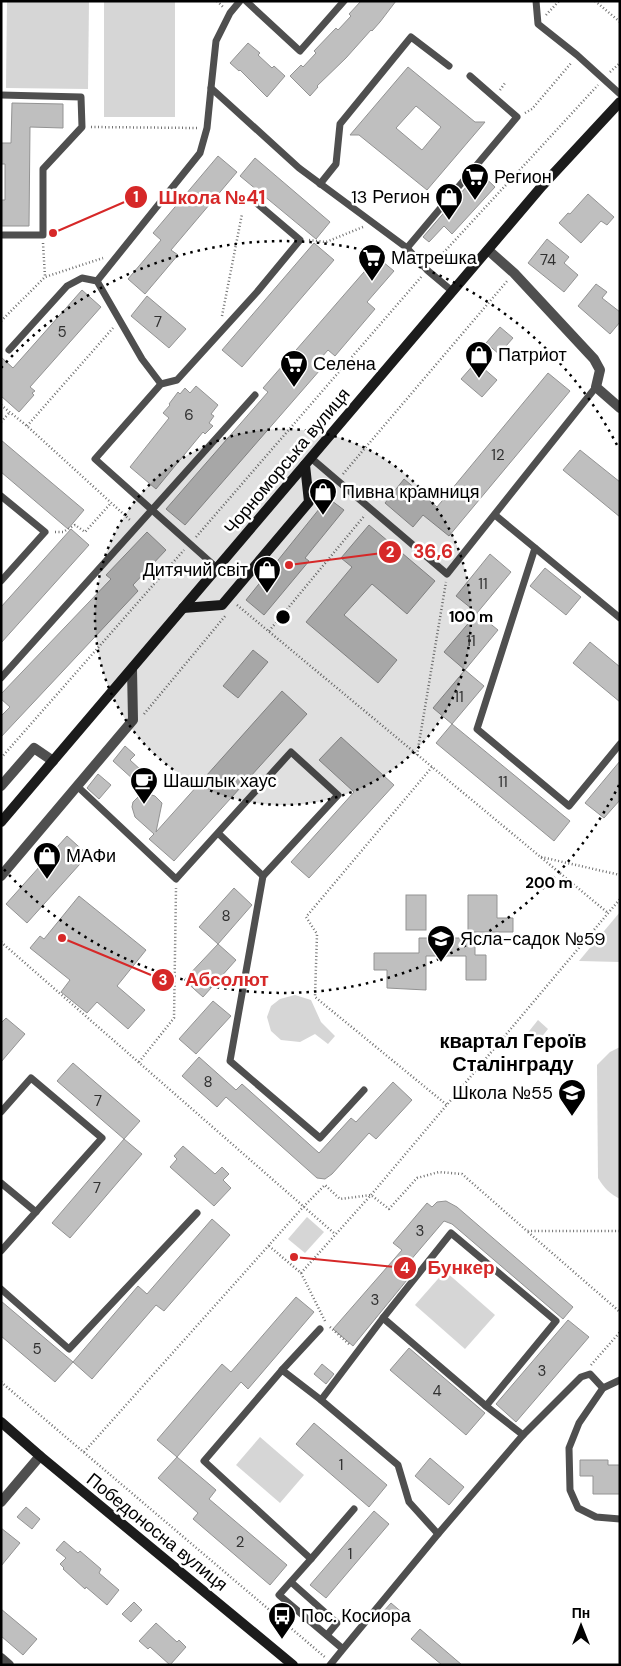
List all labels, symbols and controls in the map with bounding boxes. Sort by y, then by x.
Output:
supermarket icon: Регион [460,162,490,201]
place label: Регион [494,165,552,189]
callout: Школа №41 [123,180,275,214]
shop icon: 13 Регион [434,182,464,221]
text: Школа №41 [158,185,266,210]
place label: 13 Регион [351,185,430,209]
text: 1 [133,187,139,207]
supermarket icon: Матрешка [357,243,387,282]
place label: Матрешка [391,246,478,270]
house number: 74 [540,250,556,270]
house number: 7 [154,312,162,332]
house number: 5 [57,322,67,342]
shop icon: Патриот [464,340,494,379]
place label: Патриот [498,343,567,367]
supermarket icon: Селена [279,349,309,388]
place label: Селена [313,352,377,376]
street label: Чорноморська вулиця [219,383,355,539]
house number: 6 [184,405,194,425]
house number: 12 [491,445,505,465]
shop icon: Пивна крамниця [308,477,338,516]
place label: Пивна крамниця [342,480,480,504]
callout: 36,6 [378,535,463,569]
text: 36,6 [413,539,453,564]
text: 2 [386,542,395,562]
shop icon: Дитячий світ [252,555,282,594]
place label: Дитячий світ [143,558,248,582]
house number: 11 [478,574,488,594]
text: 100 m [449,607,493,627]
centre of rings [274,608,292,626]
house number: 11 [466,631,476,651]
house number: 11 [454,687,464,707]
cafe icon: Шашлык хаус [129,766,159,805]
place label: Шашлык хаус [163,769,276,793]
house number: 11 [498,772,508,792]
shop icon: МАФи [32,841,62,880]
place label: МАФи [66,844,116,868]
text: 200 m [525,873,573,893]
house number: 8 [221,906,231,926]
school or university icon: Ясла-садок №59 [426,924,456,963]
place label: Ясла-садок №59 [460,927,606,951]
callout: Абсолют [150,963,279,997]
text: Абсолют [185,967,269,992]
text: 3 [158,970,168,990]
district label: квартал Героїв Сталінграду [439,1028,587,1077]
house number: 8 [203,1072,213,1092]
school or university icon: Школа №55 [557,1078,587,1117]
place label: Школа №55 [452,1081,553,1105]
house number: 7 [94,1091,102,1111]
house number: 7 [93,1178,101,1198]
house number: 3 [416,1221,424,1241]
callout: Бункер [392,1251,504,1285]
text: Бункер [427,1255,495,1280]
text: 4 [400,1258,410,1278]
house number: 3 [371,1290,379,1310]
house number: 5 [32,1339,42,1359]
house number: 3 [538,1361,546,1381]
house number: 4 [432,1381,442,1401]
house number: 1 [339,1455,343,1475]
street label: Победоносна вулиця [81,1468,233,1596]
house number: 2 [236,1532,244,1552]
house number: 1 [348,1544,352,1564]
bus stop icon: Пос. Косиора [267,1601,297,1640]
north arrow [556,1601,606,1651]
place label: Пос. Косиора [301,1604,412,1628]
text: Пн [572,1604,590,1622]

